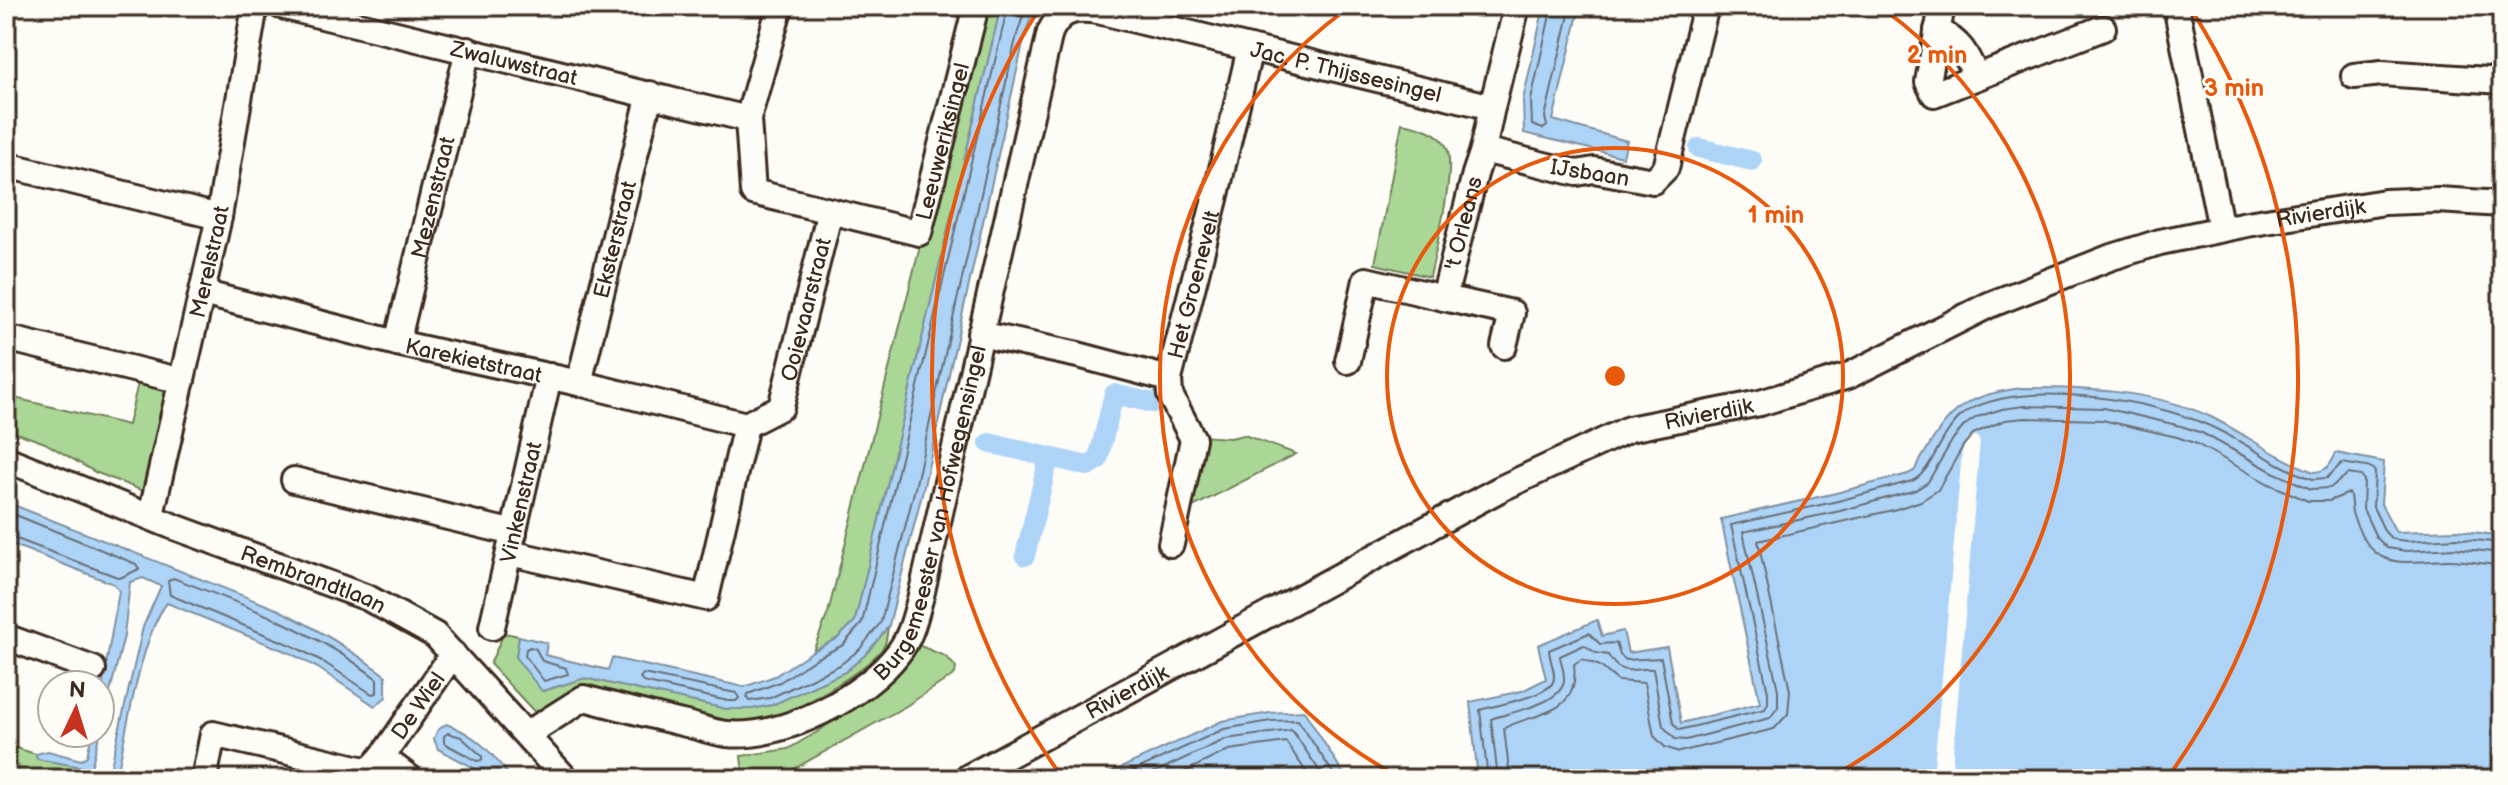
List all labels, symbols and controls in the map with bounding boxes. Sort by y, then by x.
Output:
street label: Zwaluwstraat [447,35,580,92]
street label: Jac. P. Thijssesingel [1248,37,1444,109]
text: 2 min [1907,41,1967,70]
street label: Leeuweriksingel [911,60,976,223]
text: 3 min [2204,74,2264,103]
street label: Mezenstraat [406,134,462,261]
street label: IJsbaan [1548,154,1631,193]
street label: 't Orleans [1439,174,1489,274]
street label: Eksterstraat [588,178,643,301]
street label: Rivierdijk [2274,193,2368,234]
text: 1 min [1748,201,1804,230]
street label: Merelstraat [184,203,236,321]
street label: Het Groenevelt [1163,208,1227,362]
street label: Ooievaarstraat [776,235,838,384]
street label: Karekietstraat [403,333,545,390]
street label: Burgemeester van Hofwegensingel [868,343,993,687]
centre of rings [1601,362,1629,390]
street label: Rivierdijk [1662,393,1756,437]
street label: Vinkenstraat [495,439,549,566]
street label: Rembrandtlaan [237,540,390,620]
street label: Rivierdijk [1081,659,1174,726]
street label: De Wiel [386,667,451,745]
north arrow [36,669,116,749]
text: N [68,677,86,705]

